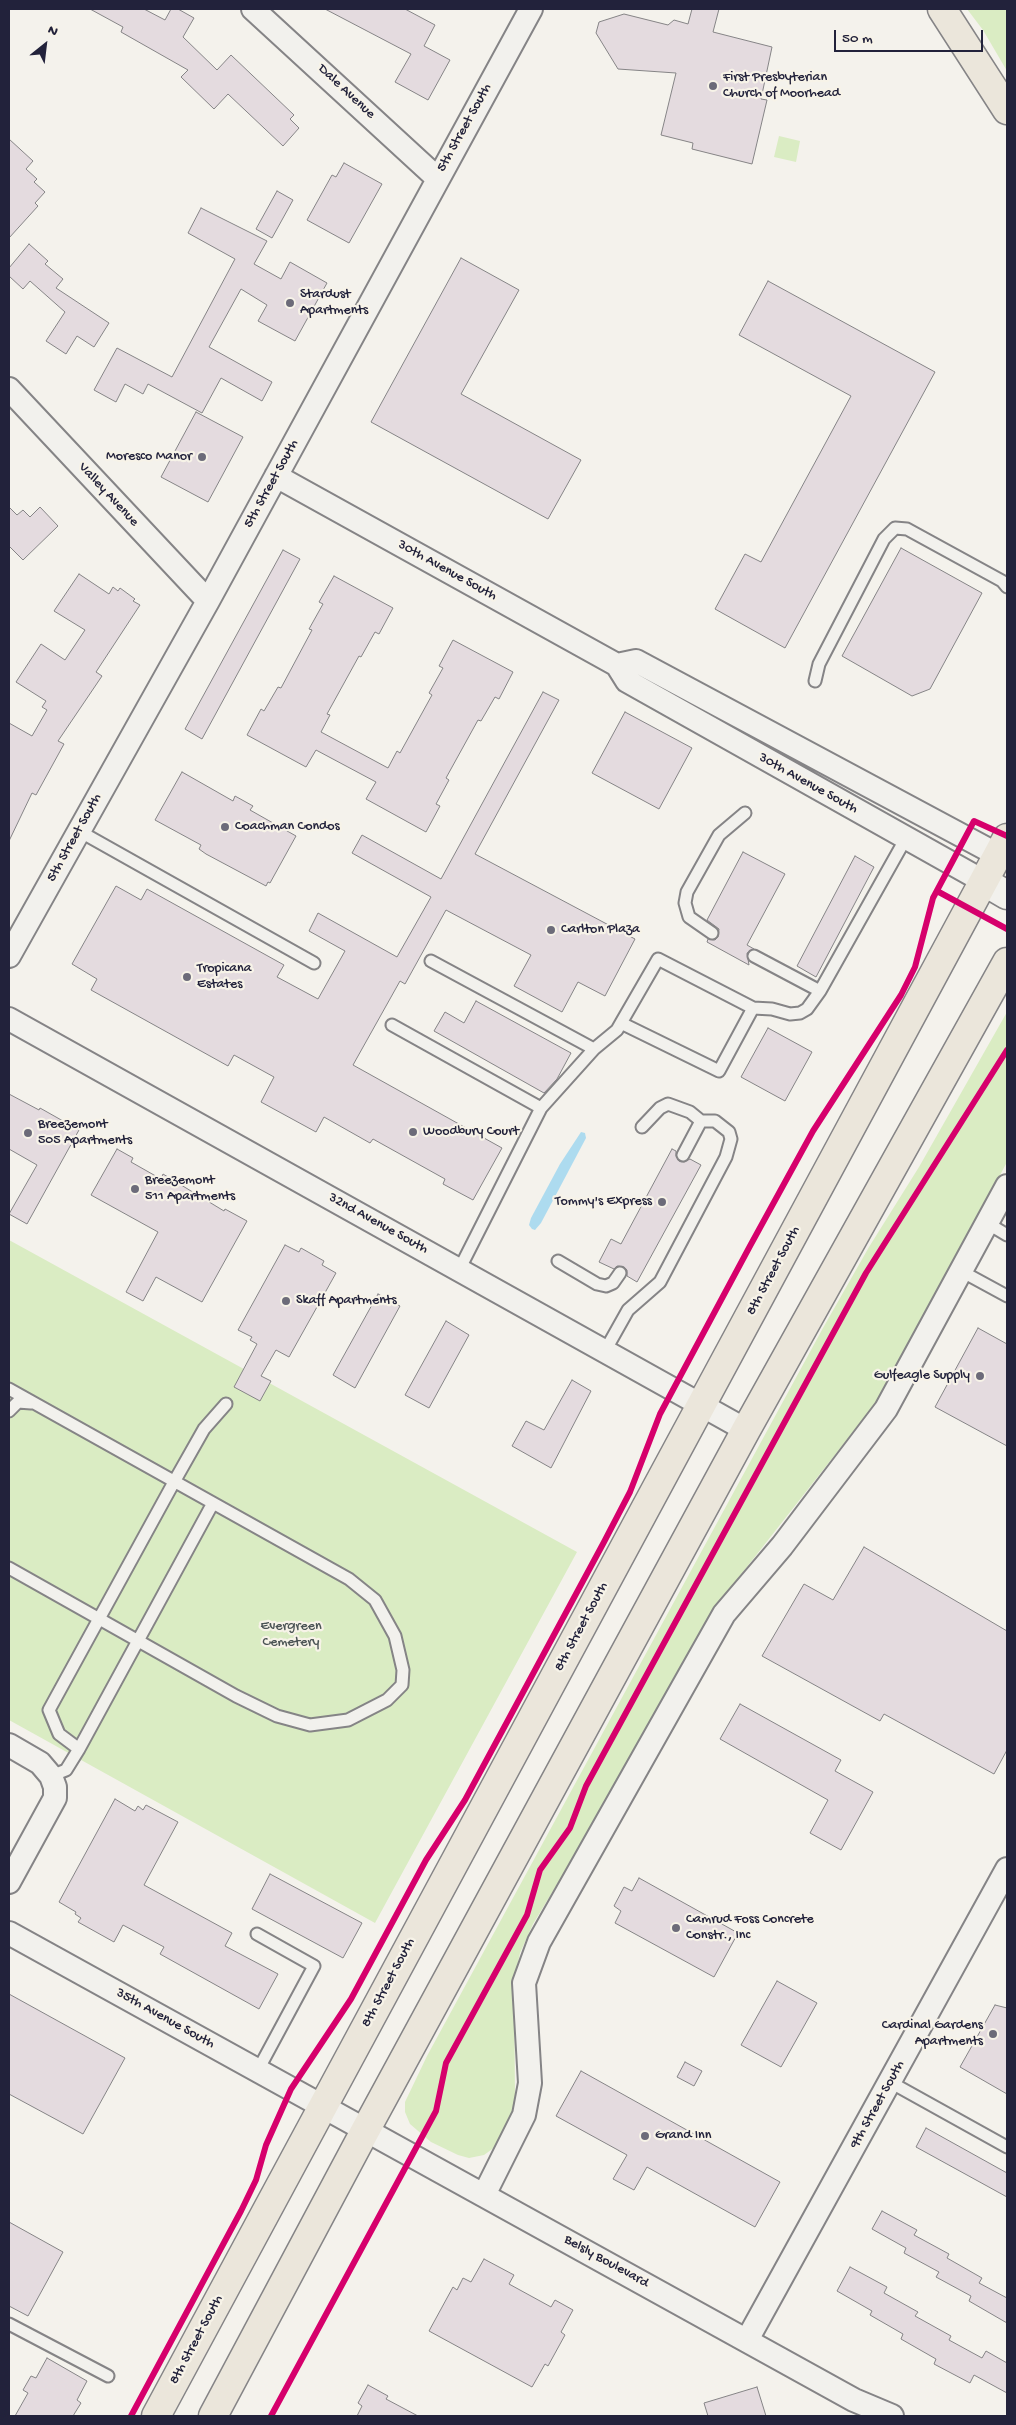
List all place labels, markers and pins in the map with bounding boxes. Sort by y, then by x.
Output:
place label: First Presbyterian Church of Moorhead [723,70,840,102]
marker: First Presbyterian Church of Moorhead [707,80,719,92]
place label: Stardust Apartments [300,287,368,320]
marker: Stardust Apartments [284,297,296,309]
place label: Moresco Manor [106,449,192,465]
marker: Moresco Manor [196,451,208,463]
place label: Coachman Condos [235,819,340,835]
marker: Coachman Condos [219,821,231,833]
place label: Carlton Plaza [561,922,640,938]
marker: Carlton Plaza [545,924,557,936]
place label: Tropicana Estates [197,961,251,994]
marker: Tropicana Estates [181,971,193,983]
place label: Breezemont 505 Apartments [38,1117,132,1150]
place label: Woodbury Court [423,1124,519,1140]
marker: Woodbury Court [407,1126,419,1138]
marker: Breezemont 505 Apartments [22,1127,34,1139]
place label: Breezemont 511 Apartments [145,1173,235,1206]
marker: Breezemont 511 Apartments [129,1183,141,1195]
place label: Tommy's Express [555,1194,652,1210]
marker: Tommy's Express [656,1196,668,1208]
place label: Skaff Apartments [296,1293,397,1309]
marker: Skaff Apartments [280,1295,292,1307]
place label: Gulfeagle Supply [874,1368,970,1384]
marker: Gulfeagle Supply [974,1370,986,1382]
place label: Camrud Foss Concrete Constr., Inc [686,1912,814,1944]
marker: Camrud Foss Concrete Constr., Inc [670,1922,682,1934]
place label: Cardinal Gardens Apartments [882,2018,983,2050]
marker: Cardinal Gardens Apartments [987,2028,999,2040]
place label: Grand Inn [655,2128,711,2144]
marker: Grand Inn [639,2130,651,2142]

